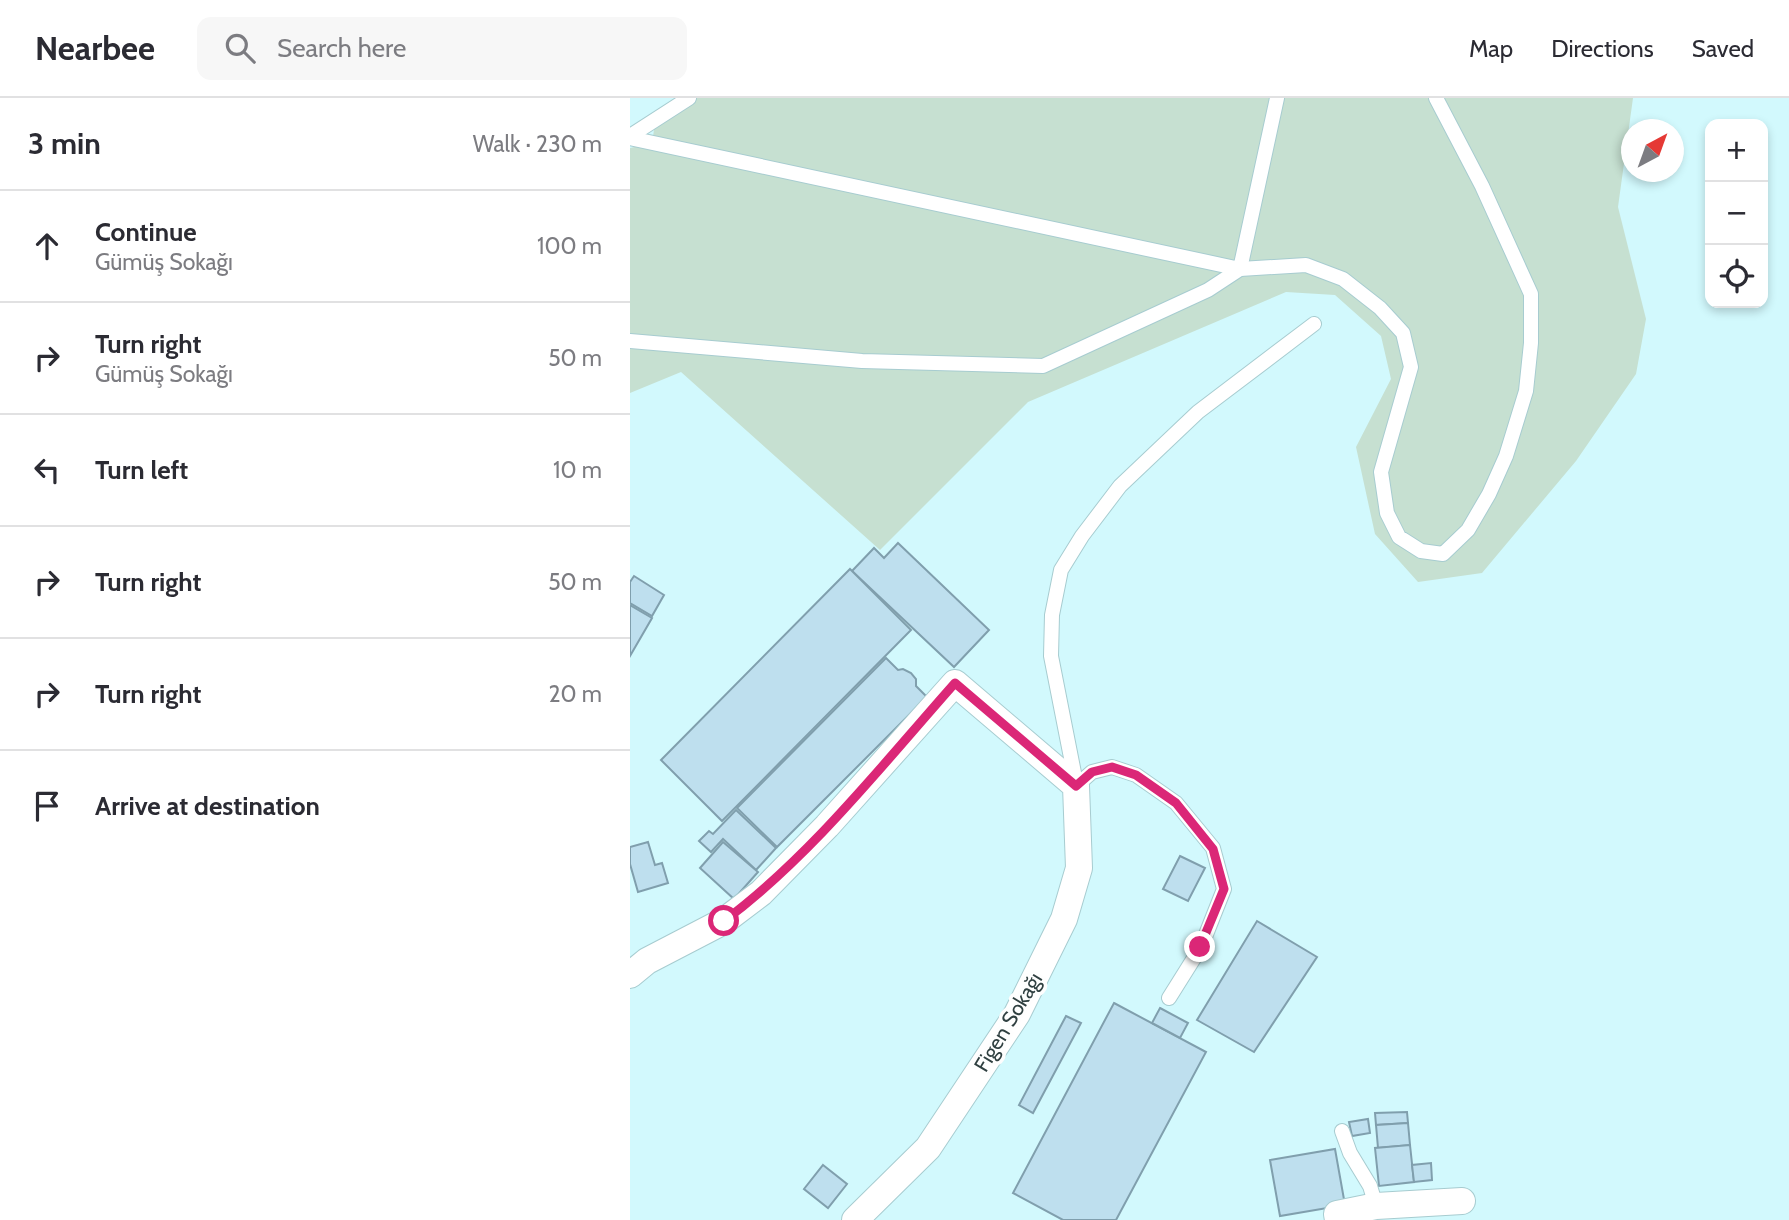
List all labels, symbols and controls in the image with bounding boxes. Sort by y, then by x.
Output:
search box [197,17,687,80]
text: Nearbee [35,28,155,68]
icon: search [221,29,259,67]
text: Search here [277,32,406,64]
text: Map [1469,34,1513,63]
text: Directions [1551,34,1654,63]
text: Saved [1692,34,1754,63]
north arrow [1621,119,1684,182]
map controls [1705,119,1768,308]
button: + [1705,119,1768,182]
text: 3 min [28,125,101,162]
text: Walk · 230 m [473,130,602,158]
button: − [1705,182,1768,245]
text: Continue [95,216,197,248]
icon: ahead [28,227,66,265]
text: 100 m [537,232,602,260]
button: locate [1705,245,1768,308]
text: Gümüş Sokağı [95,248,233,276]
text: Turn right [95,328,201,360]
icon: right [28,339,66,377]
text: 50 m [548,344,602,372]
text: Gümüş Sokağı [95,360,233,388]
icon: left [28,451,66,489]
text: Turn left [95,454,188,486]
text: 10 m [553,456,602,484]
icon: right [28,563,66,601]
text: Turn right [95,566,201,598]
text: 50 m [548,568,602,596]
icon: right [28,675,66,713]
text: Turn right [95,678,201,710]
text: 20 m [549,680,602,708]
icon: arrive [28,787,66,825]
text: Arrive at destination [95,790,320,822]
route start [708,905,739,936]
route end [1184,931,1215,962]
street label: Figen Sokağı [969,968,1047,1076]

